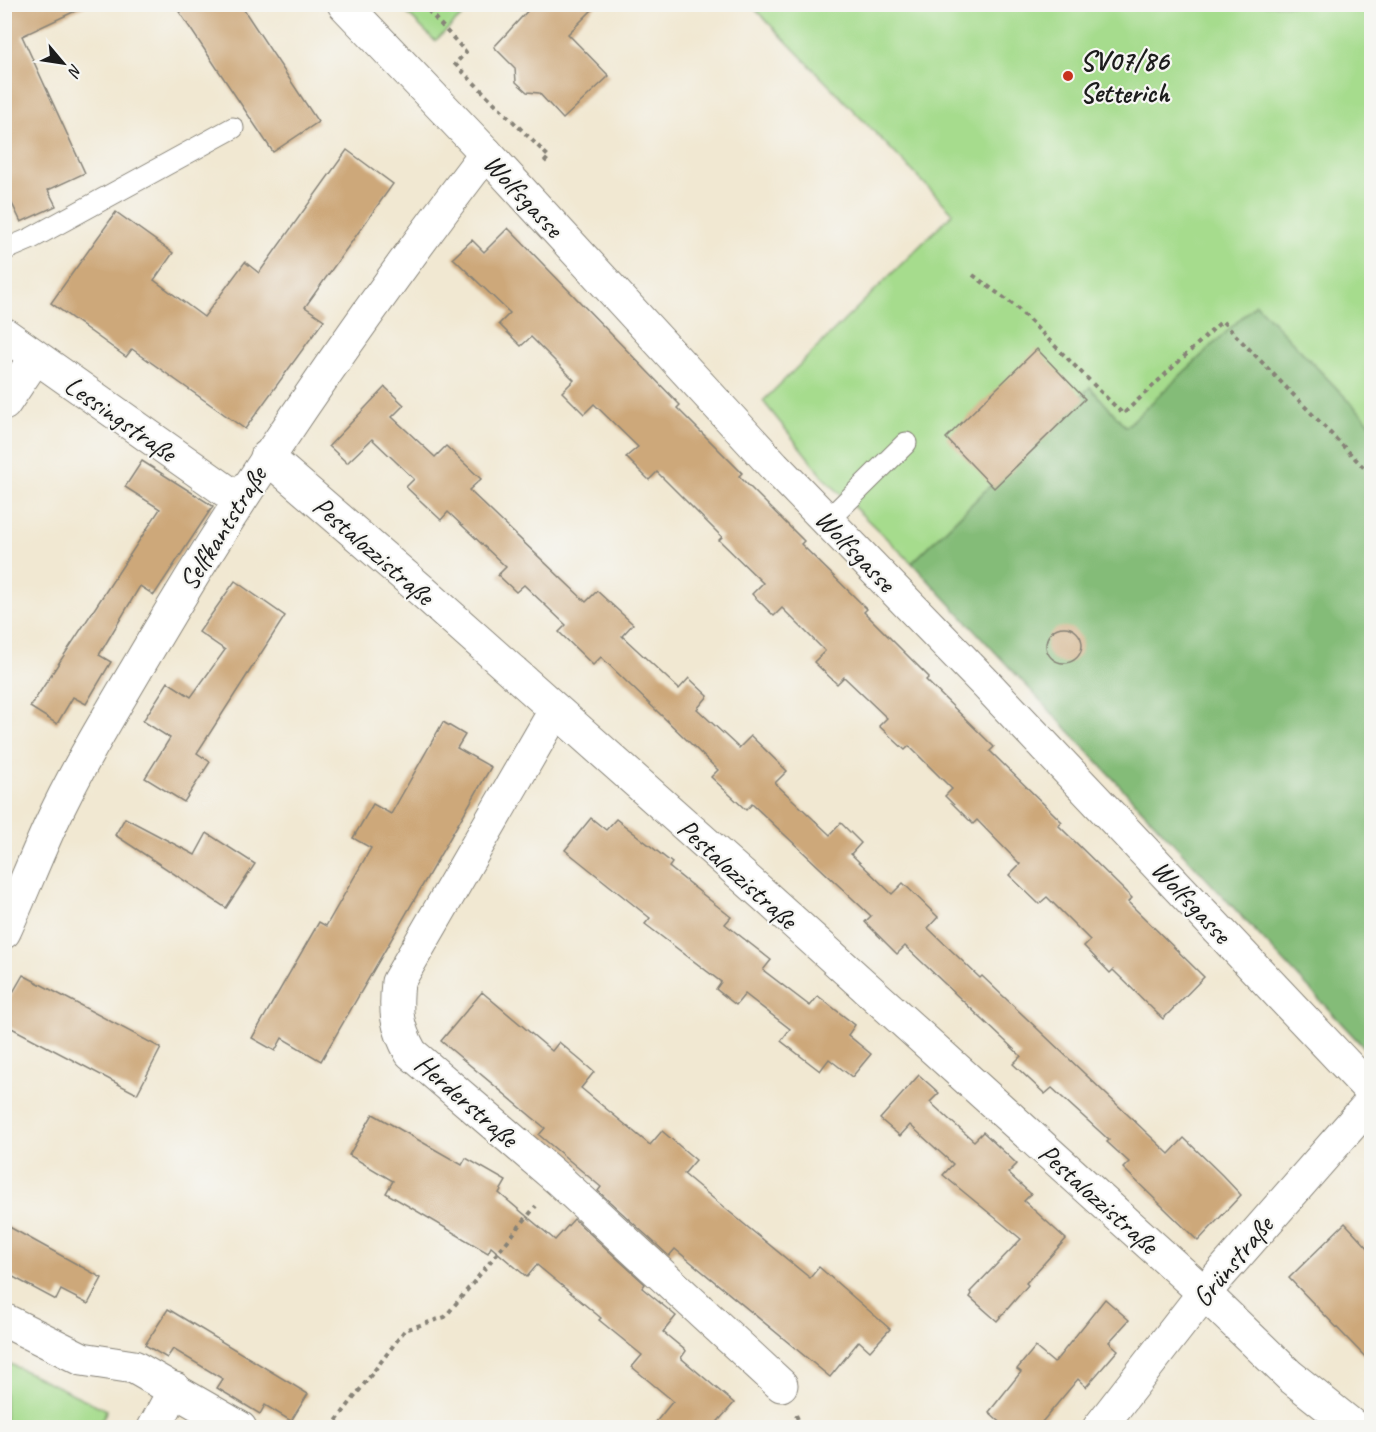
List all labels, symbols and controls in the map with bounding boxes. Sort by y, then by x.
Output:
north arrow [33,33,93,93]
place label: SV07/86 Setterich [1080,43,1170,110]
text: N [63,61,86,82]
marker: SV07/86 Setterich [1061,69,1075,83]
street label: Wolfsgasse [476,146,572,246]
street label: Lessingstraße [58,367,185,471]
street label: Selfkantstraße [171,458,275,597]
street label: Pestalozzistraße [306,488,443,614]
street label: Wolfsgasse [808,502,905,600]
street label: Pestalozzistraße [670,810,806,938]
street label: Wolfsgasse [1144,852,1240,952]
street label: Herderstraße [408,1046,527,1156]
street label: Pestalozzistraße [1031,1135,1167,1263]
street label: Grünstraße [1184,1207,1282,1314]

